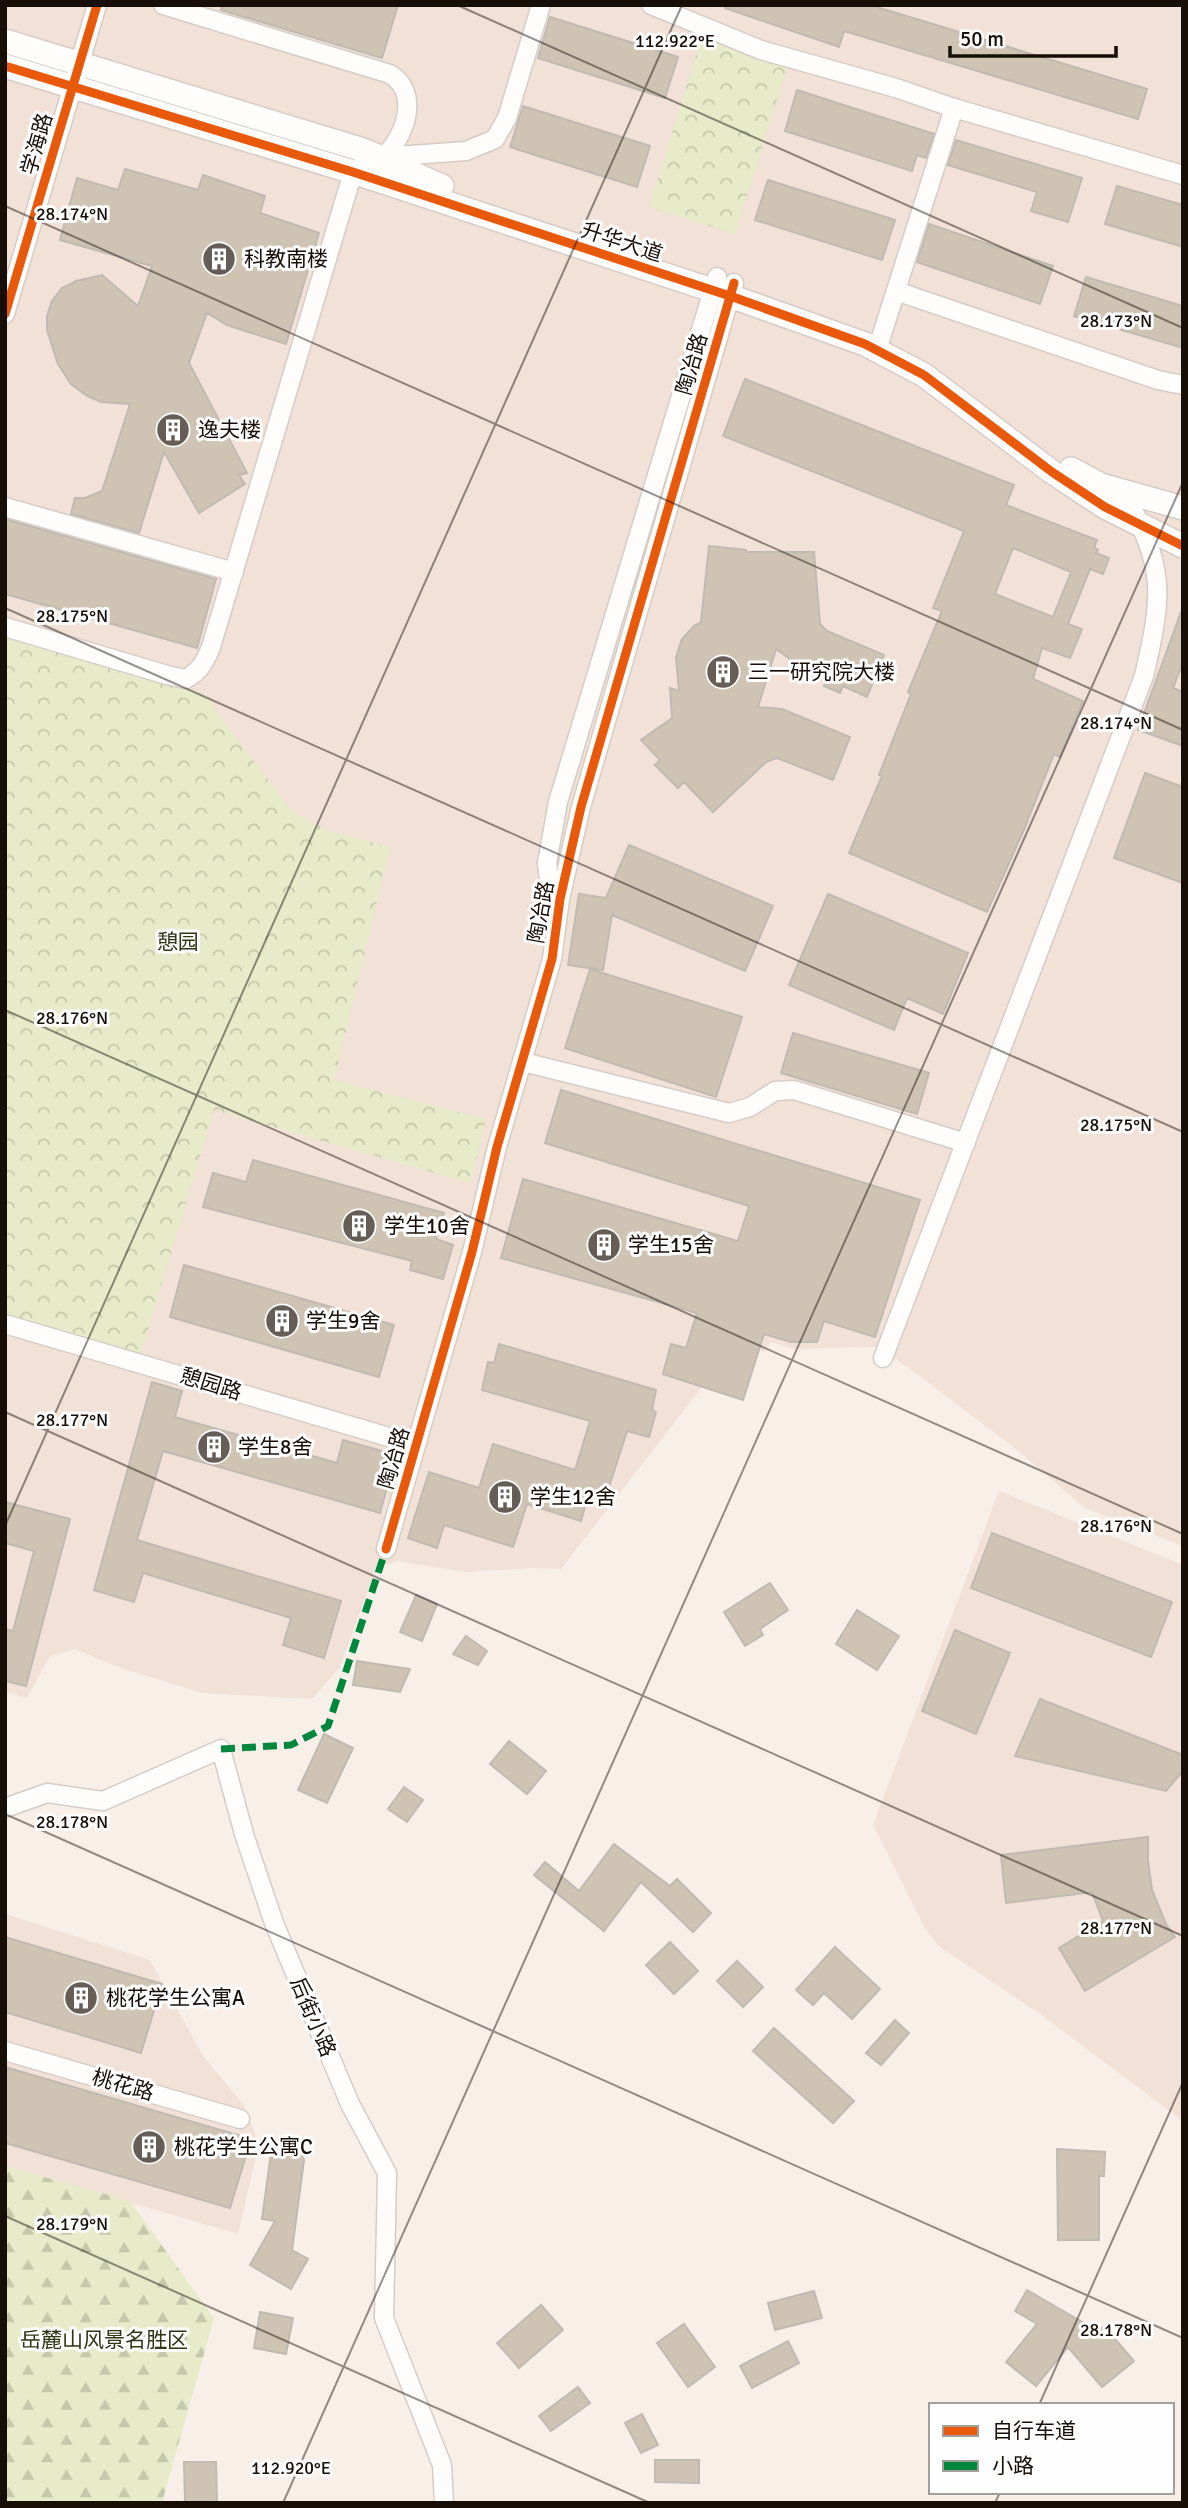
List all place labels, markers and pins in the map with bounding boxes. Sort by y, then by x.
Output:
building icon: 科教南楼 [200,240,238,278]
place label: 科教南楼 [244,246,328,272]
building icon: 逸夫楼 [154,411,192,449]
place label: 逸夫楼 [198,417,261,443]
building icon: 三一研究院大楼 [704,653,742,691]
place label: 三一研究院大楼 [748,659,895,685]
building icon: 学生10舍 [340,1207,378,1245]
place label: 学生10舍 [384,1213,470,1239]
building icon: 学生15舍 [585,1226,623,1264]
place label: 学生15舍 [628,1232,714,1258]
building icon: 学生9舍 [263,1302,301,1340]
place label: 学生9舍 [306,1308,380,1334]
building icon: 学生8舍 [195,1428,233,1466]
place label: 学生8舍 [238,1434,312,1460]
building icon: 学生12舍 [486,1478,524,1516]
place label: 学生12舍 [530,1484,616,1510]
building icon: 桃花学生公寓A [62,1979,100,2017]
place label: 桃花学生公寓A [106,1985,245,2011]
building icon: 桃花学生公寓C [130,2128,168,2166]
place label: 桃花学生公寓C [174,2134,313,2160]

